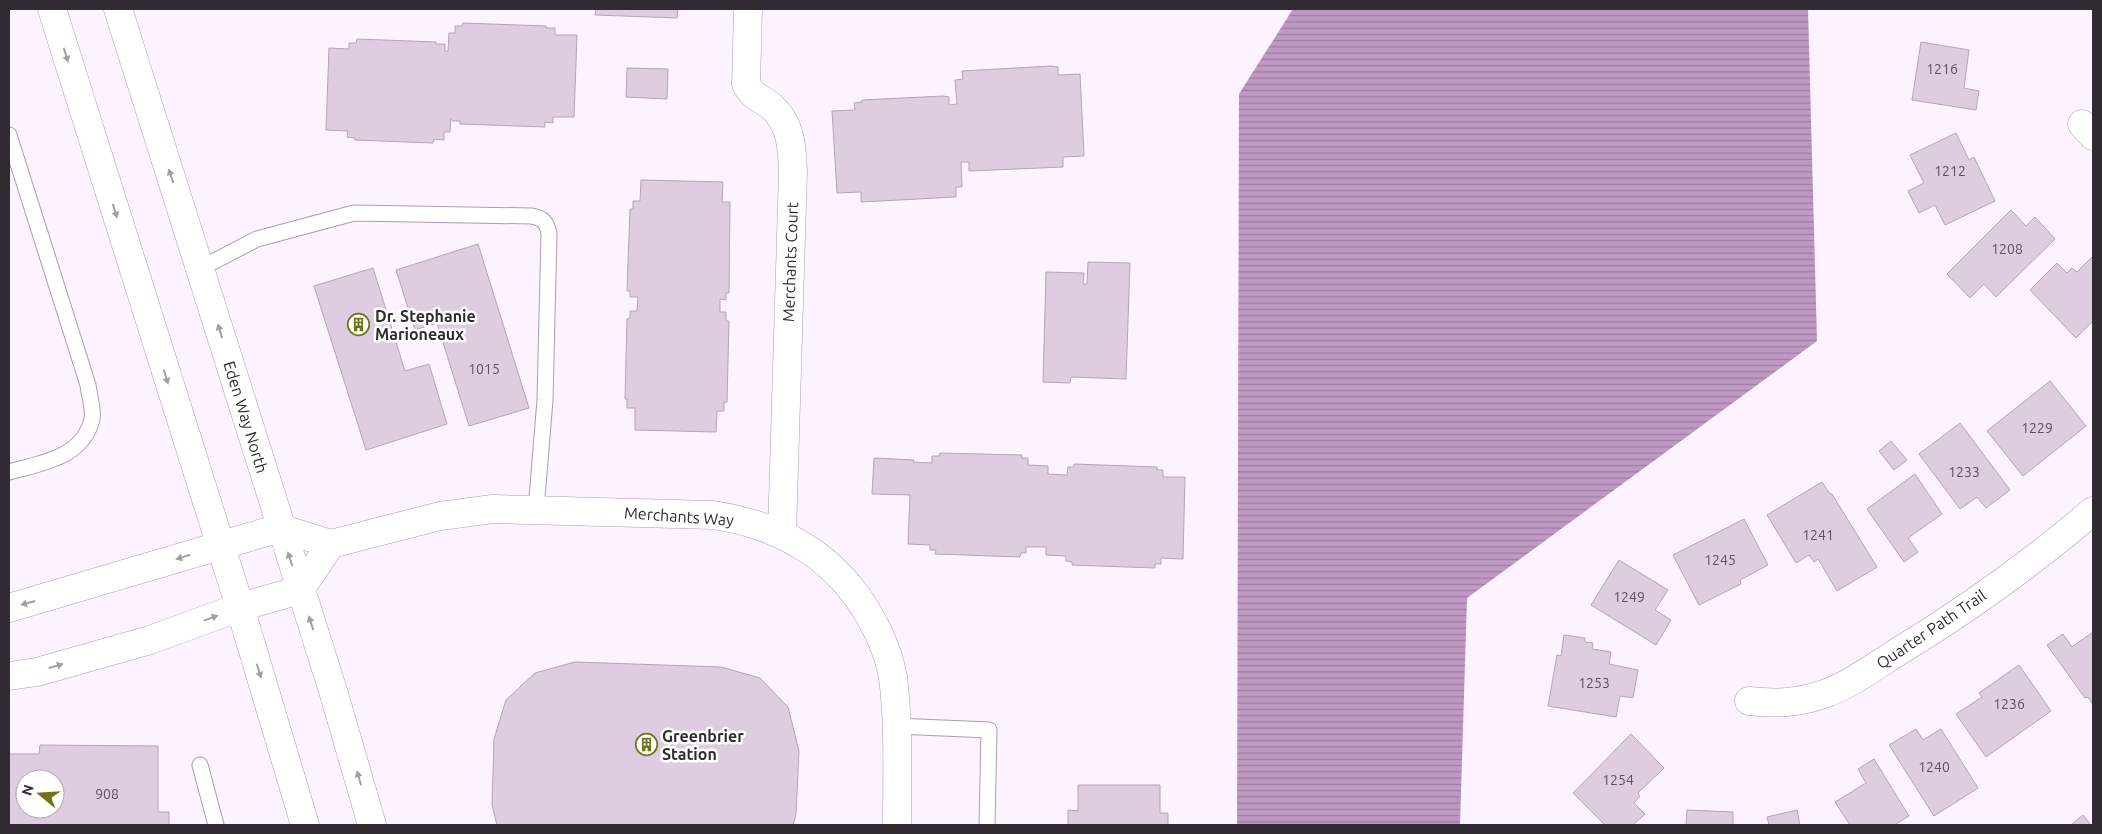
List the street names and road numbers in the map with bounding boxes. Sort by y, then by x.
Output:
street label: Merchants Court [779,201,801,322]
street label: Eden Way North [220,359,272,475]
street label: Merchants Way [623,503,735,529]
street label: Quarter Path Trail [1873,586,1989,672]

